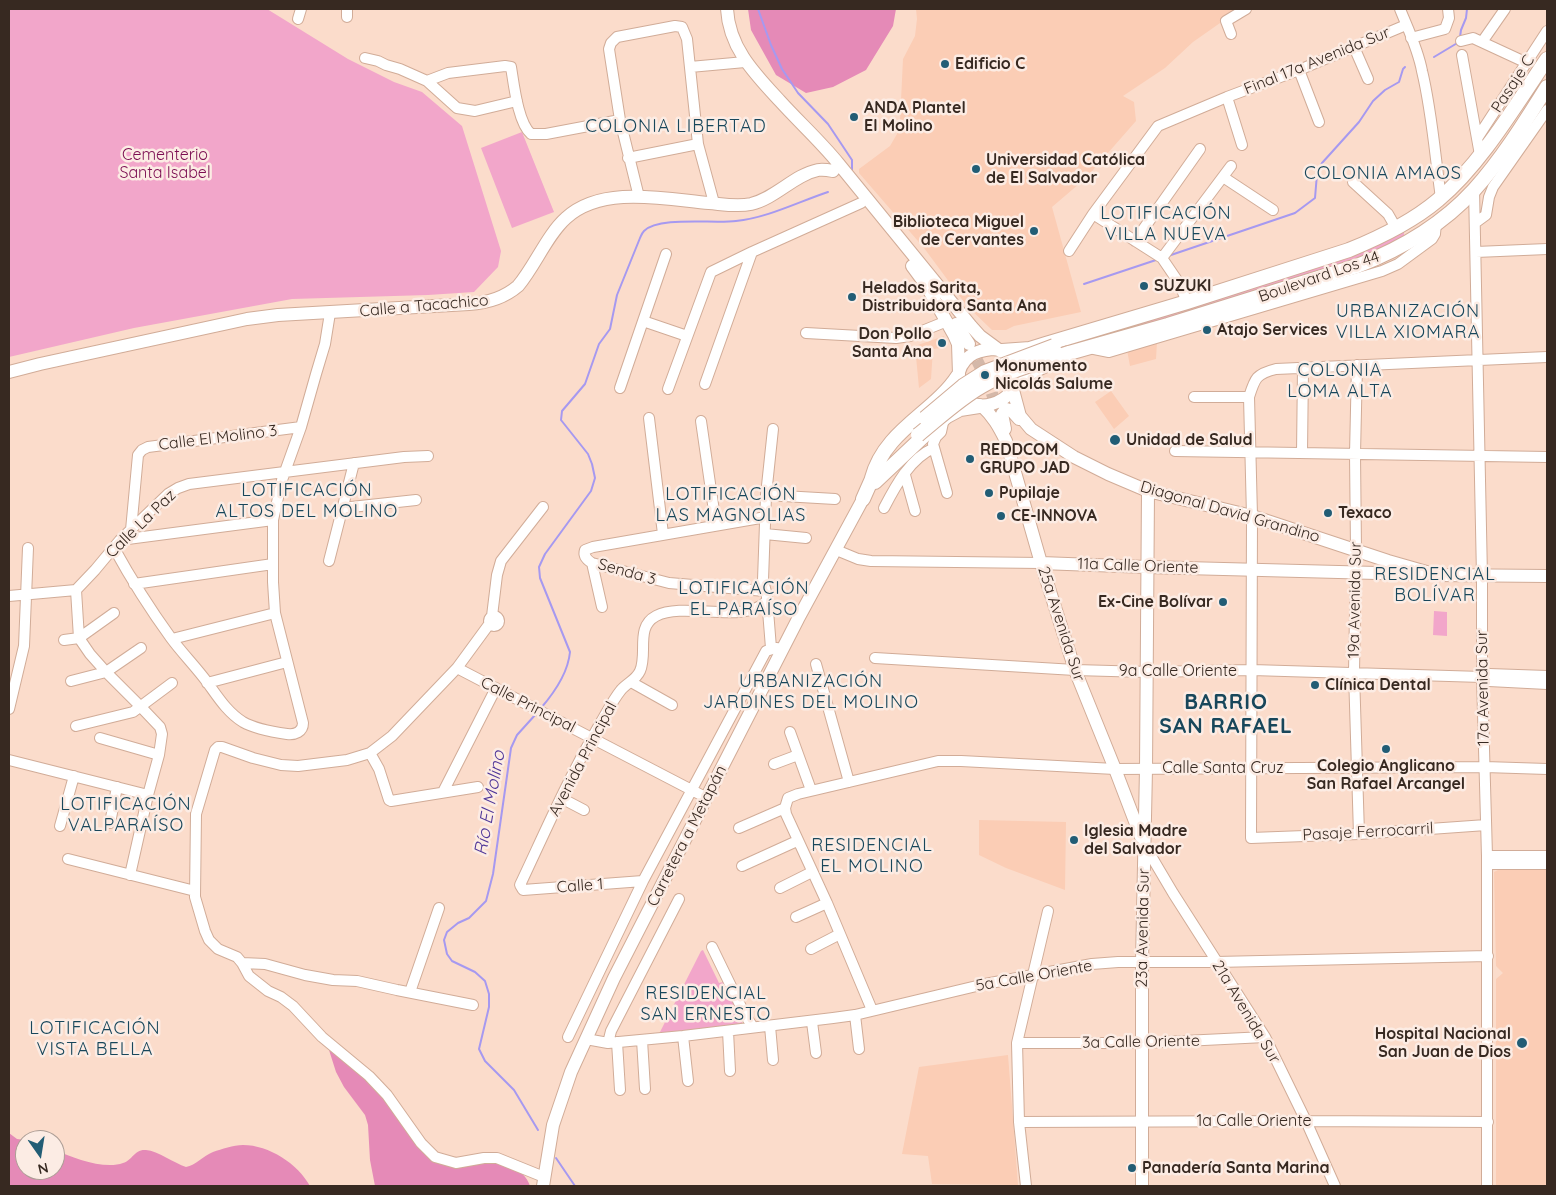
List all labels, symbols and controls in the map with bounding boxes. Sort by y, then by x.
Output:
street label: Final 17a Avenida Sur [1241,23,1393,99]
street label: Pasaje C [1487,52,1539,116]
place label: Edificio C [955,54,1025,74]
marker: Edificio C [939,58,951,70]
place label: ANDA Plantel El Molino [864,98,966,136]
marker: ANDA Plantel El Molino [848,111,860,123]
district label: COLONIA LIBERTAD [583,116,769,138]
park label: Cementerio Santa Isabel [119,145,211,183]
place label: Universidad Católica de El Salvador [986,150,1145,188]
marker: Universidad Católica de El Salvador [970,163,982,175]
district label: COLONIA AMAOS [1302,163,1464,185]
district label: LOTIFICACIÓN VILLA NUEVA [1099,203,1233,245]
place label: Biblioteca Miguel de Cervantes [893,212,1024,250]
marker: Biblioteca Miguel de Cervantes [1028,225,1040,237]
street label: Boulevard Los 44 [1256,247,1382,307]
place label: SUZUKI [1154,276,1211,296]
place label: Helados Sarita, Distribuidora Santa Ana [862,278,1047,316]
marker: SUZUKI [1138,280,1150,292]
street label: Calle a Tacachico [359,291,489,321]
marker: Helados Sarita, Distribuidora Santa Ana [846,291,858,303]
district label: URBANIZACIÓN VILLA XIOMARA [1334,301,1482,344]
place label: Atajo Services [1217,320,1328,340]
place label: Don Pollo Santa Ana [852,324,932,362]
marker: Atajo Services [1201,324,1213,336]
marker: Don Pollo Santa Ana [936,337,948,349]
place label: Monumento Nicolás Salume [995,356,1113,394]
district label: COLONIA LOMA ALTA [1286,360,1394,402]
marker: Monumento Nicolás Salume [979,369,991,381]
street label: Calle El Molino 3 [157,421,279,455]
place label: Unidad de Salud [1126,430,1252,450]
marker: Unidad de Salud [1108,433,1122,447]
place label: REDDCOM GRUPO JAD [980,440,1070,478]
marker: REDDCOM GRUPO JAD [964,453,976,465]
street label: Diagonal David Grandino [1138,477,1322,547]
district label: LOTIFICACIÓN ALTOS DEL MOLINO [214,480,400,522]
place label: Pupilaje [999,483,1060,503]
district label: LOTIFICACIÓN LAS MAGNOLIAS [654,484,808,526]
street label: Calle La Paz [102,486,180,562]
marker: Pupilaje [983,487,995,499]
place label: Texaco [1338,503,1392,523]
place label: CE-INNOVA [1011,506,1097,526]
marker: Texaco [1322,507,1334,519]
marker: CE-INNOVA [995,510,1007,522]
street label: 19a Avenida Sur [1344,541,1366,659]
street label: 11a Calle Oriente [1077,554,1199,578]
street label: Senda 3 [596,555,658,589]
street label: 25a Avenida Sur [1033,564,1089,684]
district label: RESIDENCIAL BOLÍVAR [1373,564,1497,606]
district label: LOTIFICACIÓN EL PARAÍSO [677,578,811,620]
place label: Ex-Cine Bolívar [1098,592,1213,612]
marker: Ex-Cine Bolívar [1217,596,1229,608]
street label: 17a Avenida Sur [1472,630,1494,746]
street label: 9a Calle Oriente [1119,661,1237,681]
district label: URBANIZACIÓN JARDINES DEL MOLINO [701,671,921,714]
street label: Calle Principal [477,673,579,737]
place label: Clínica Dental [1325,675,1431,695]
marker: Clínica Dental [1309,679,1321,691]
district label: BARRIO SAN RAFAEL [1158,690,1294,740]
street label: Avenida Principal [545,698,621,820]
marker: Colegio Anglicano San Rafael Arcangel [1380,743,1392,755]
water label: Río El Molino [470,749,510,857]
place label: Colegio Anglicano San Rafael Arcangel [1307,756,1465,794]
street label: Calle Santa Cruz [1162,758,1284,778]
street label: Carretera a Metapán [643,762,731,910]
district label: LOTIFICACIÓN VALPARAÍSO [59,794,193,836]
street label: Pasaje Ferrocarril [1302,819,1434,845]
place label: Iglesia Madre del Salvador [1084,821,1187,859]
marker: Iglesia Madre del Salvador [1068,834,1080,846]
district label: RESIDENCIAL EL MOLINO [810,835,934,878]
street label: 23a Avenida Sur [1132,868,1154,988]
street label: Calle 1 [556,875,604,897]
street label: 5a Calle Oriente [974,956,1094,996]
street label: 21a Avenida Sur [1208,957,1284,1067]
district label: RESIDENCIAL SAN ERNESTO [639,983,773,1026]
district label: LOTIFICACIÓN VISTA BELLA [28,1018,162,1060]
place label: Hospital Nacional San Juan de Dios [1375,1024,1511,1062]
street label: 3a Calle Oriente [1082,1031,1200,1053]
marker: Hospital Nacional San Juan de Dios [1515,1036,1529,1050]
street label: 1a Calle Oriente [1196,1111,1312,1131]
north arrow [15,1130,65,1180]
place label: Panadería Santa Marina [1142,1158,1330,1178]
text: N [36,1159,50,1179]
marker: Panadería Santa Marina [1126,1162,1138,1174]

